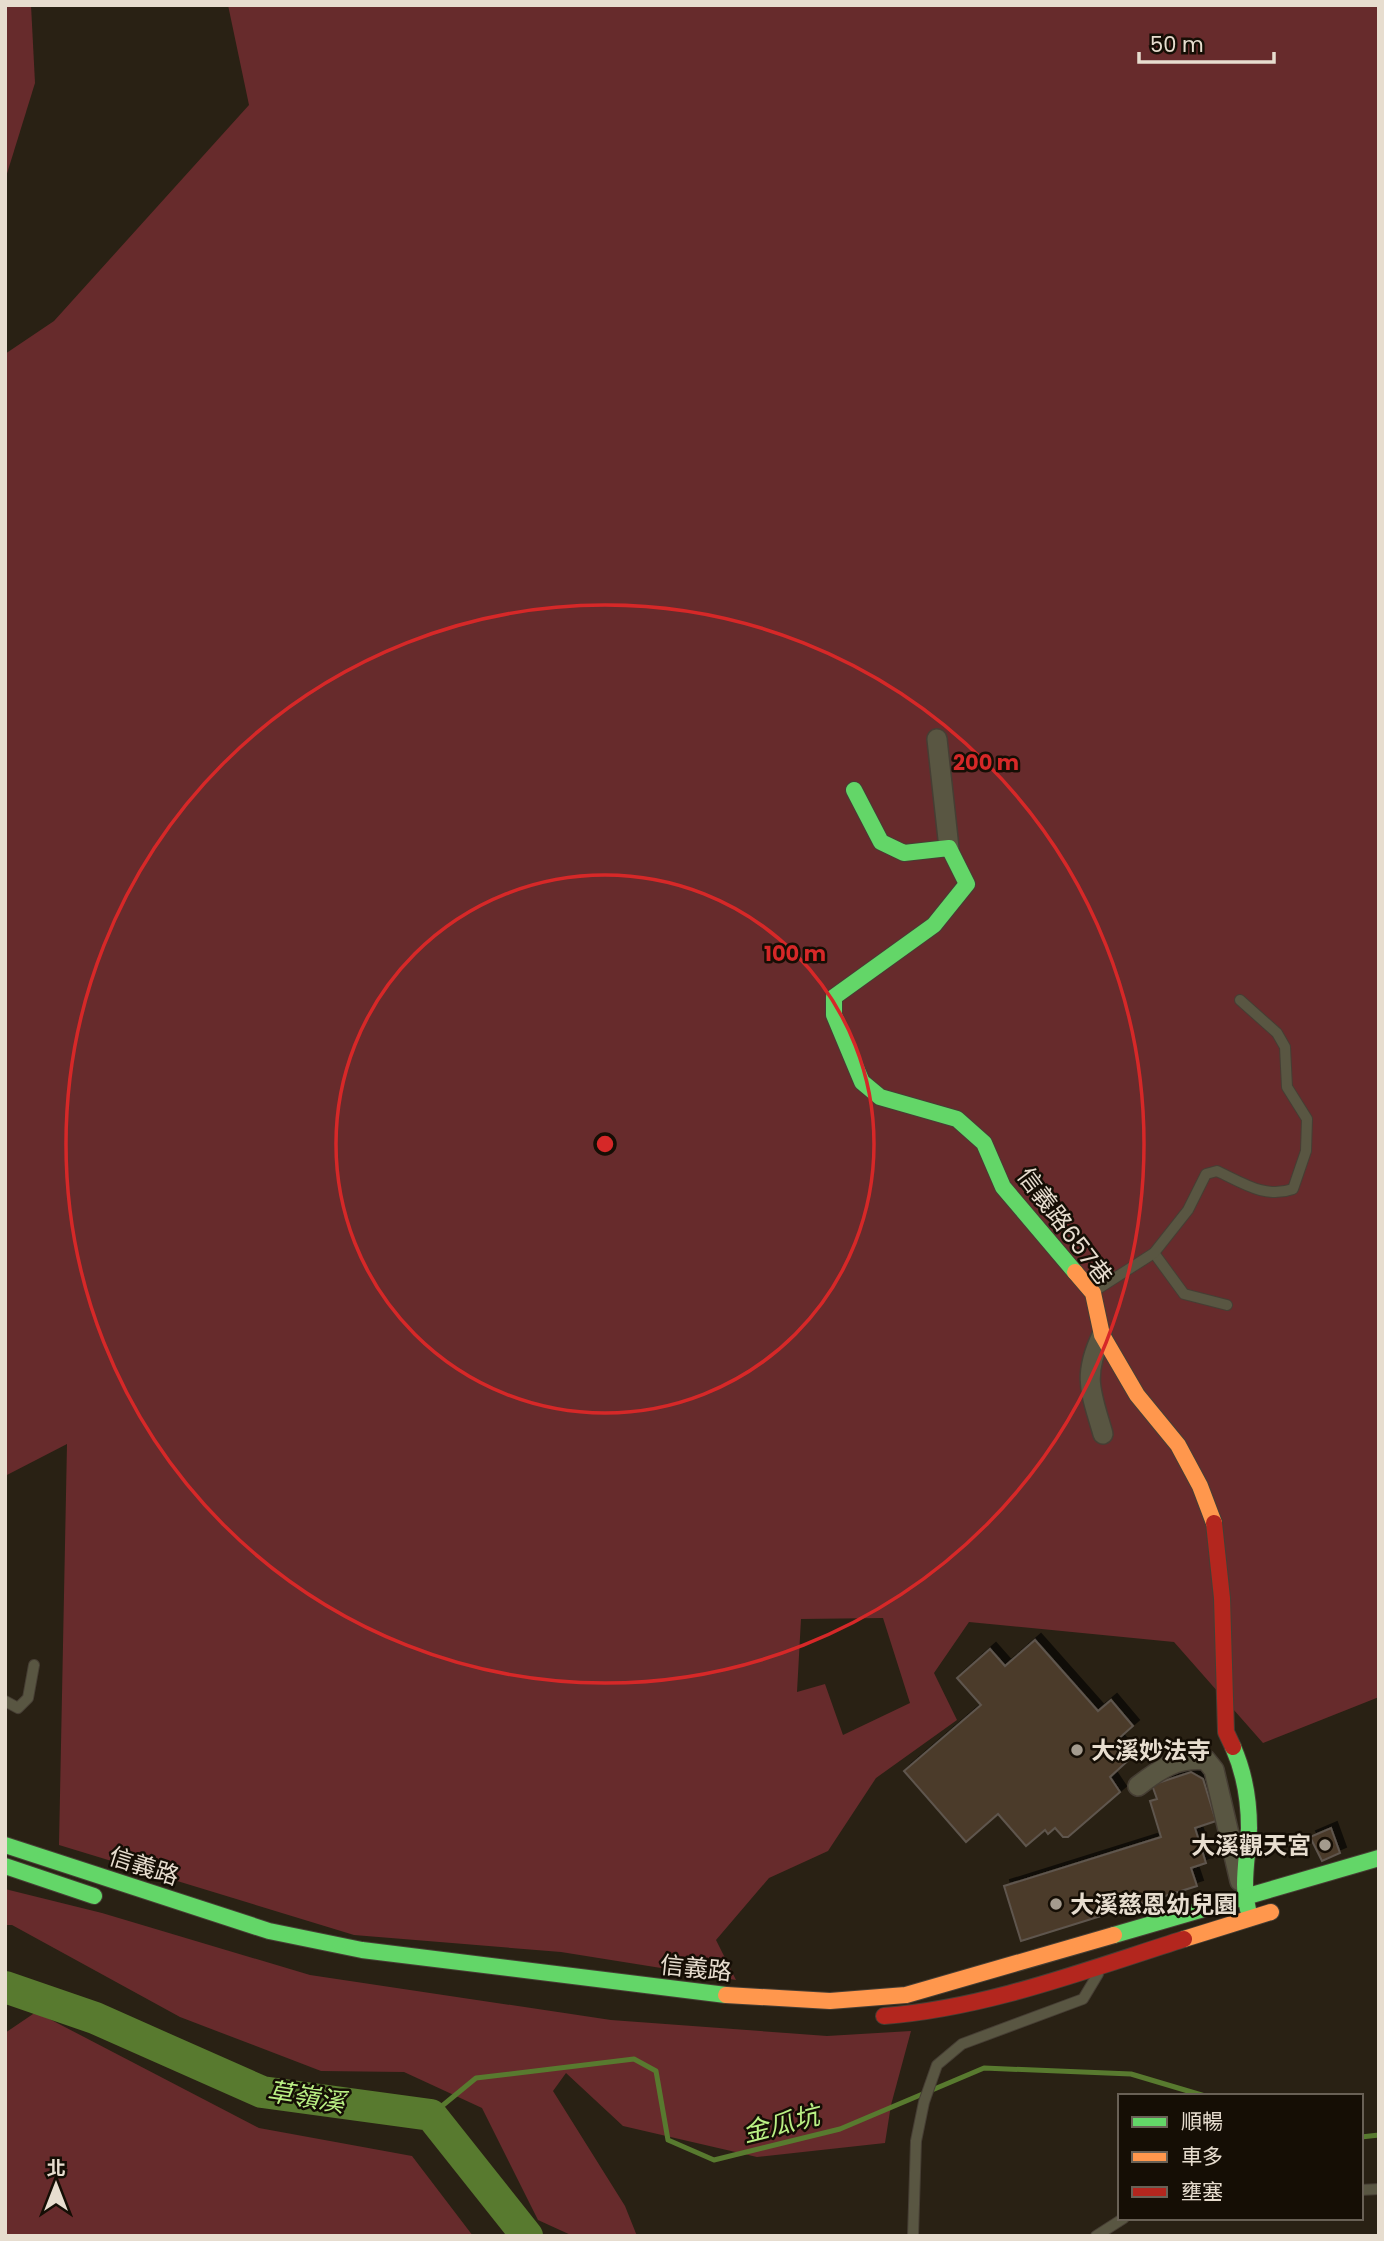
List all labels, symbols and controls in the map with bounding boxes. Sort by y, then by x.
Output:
scale bar [1139,21,1274,65]
text: 50 m [1150,30,1204,59]
text: 200 m [953,748,1019,777]
text: 100 m [764,939,826,968]
centre of rings [593,1132,617,1156]
street label: 信義路657巷 [1010,1160,1120,1292]
place label: 大溪妙法寺 [1091,1734,1211,1767]
marker: 大溪妙法寺 [1069,1742,1085,1758]
place label: 大溪觀天宮 [1191,1829,1311,1862]
marker: 大溪觀天宮 [1317,1837,1333,1853]
street label: 信義路 [105,1839,183,1893]
place label: 大溪慈恩幼兒園 [1070,1888,1238,1921]
marker: 大溪慈恩幼兒園 [1048,1896,1064,1912]
street label: 信義路 [658,1948,734,1988]
water label: 草嶺溪 [265,2073,351,2122]
legend [1118,2094,1363,2220]
water label: 金瓜坑 [739,2096,827,2151]
text: 順暢 [1181,2107,1223,2136]
text: 車多 [1181,2142,1223,2171]
north arrow [21,2150,91,2220]
text: 北 [46,2155,66,2182]
text: 壅塞 [1181,2177,1223,2206]

